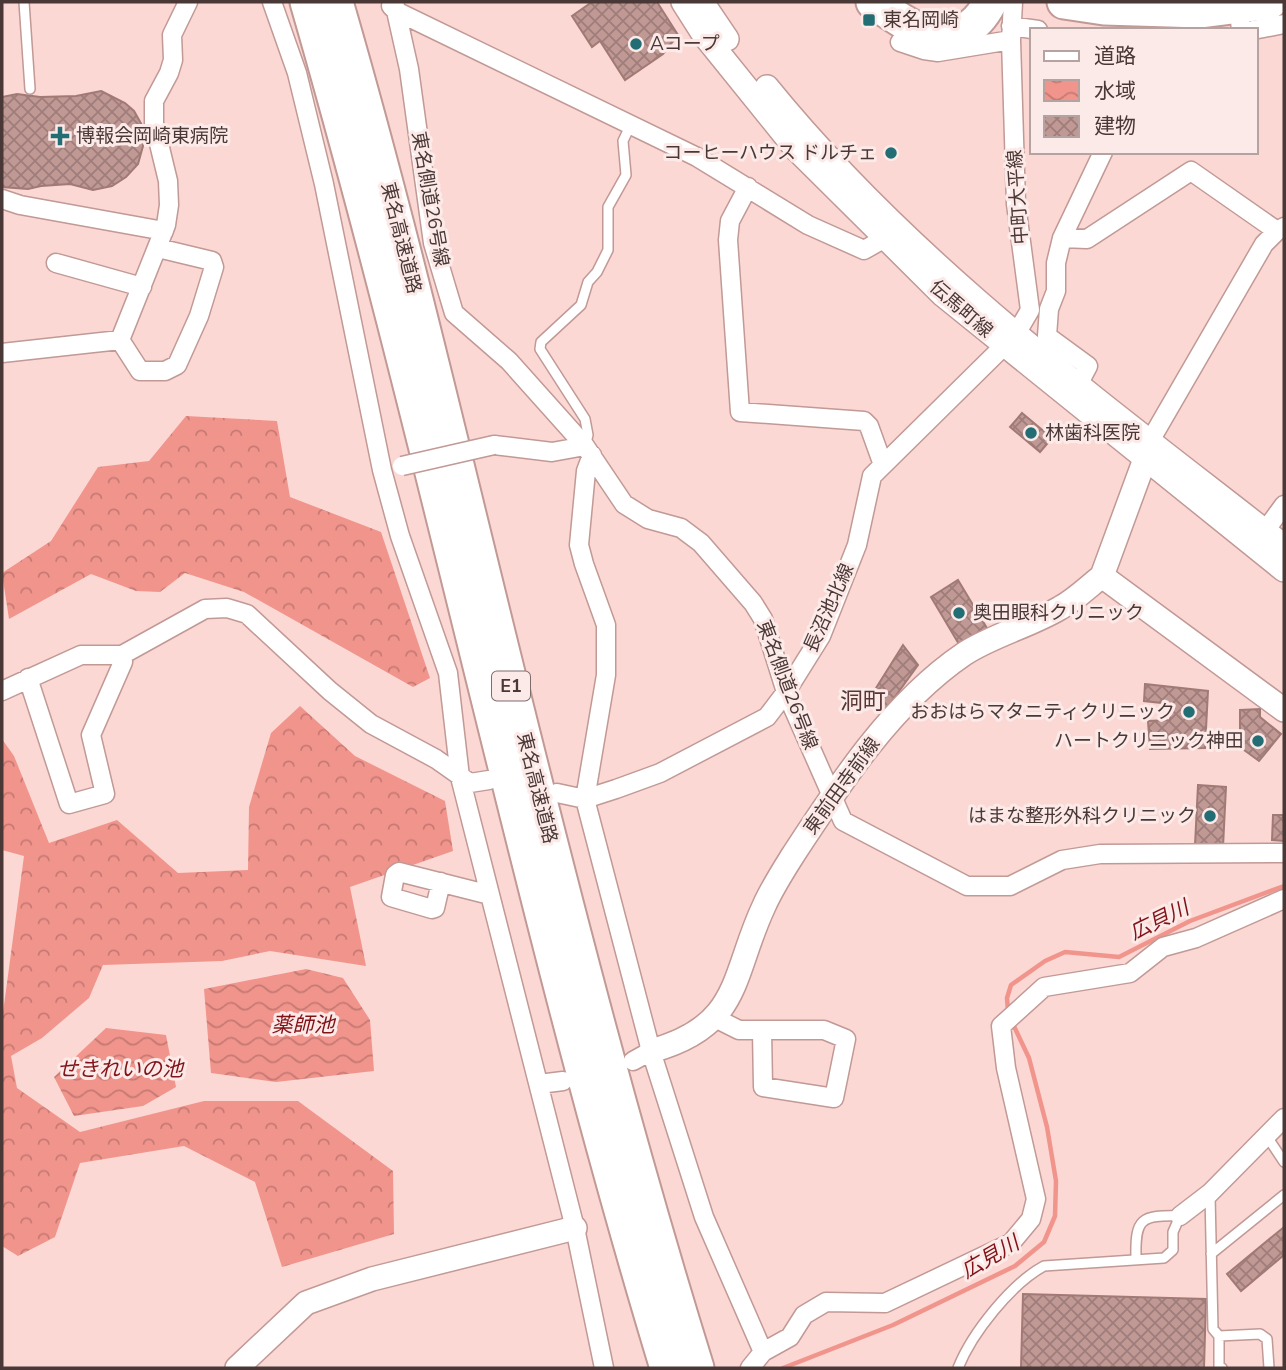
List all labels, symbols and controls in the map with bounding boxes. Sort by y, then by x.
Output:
place label: 東名岡崎 [883,7,959,33]
marker: 東名岡崎 [861,12,877,28]
legend [1030,28,1258,154]
place label: Aコープ [650,31,720,57]
marker: Aコープ [628,36,644,52]
text: 道路 [1094,42,1136,70]
text: 水域 [1094,77,1136,105]
text: 建物 [1094,112,1136,140]
place label: 博報会岡崎東病院 [76,123,228,149]
marker: 博報会岡崎東病院 [50,126,70,146]
street label: 東名側道26号線 [405,129,455,269]
place label: コーヒーハウス ドルチェ [663,140,877,166]
marker: コーヒーハウス ドルチェ [883,145,899,161]
street label: 中町大平線 [1002,149,1034,245]
street label: 東名高速道路 [375,180,427,296]
street label: 伝馬町線 [924,274,998,344]
place label: 林歯科医院 [1045,420,1140,446]
marker: 林歯科医院 [1023,425,1039,441]
street label: 長沼池北線 [798,559,860,657]
place label: 奥田眼科クリニック [973,600,1144,626]
marker: 奥田眼科クリニック [951,605,967,621]
street label: 東名側道26号線 [750,616,824,754]
road number: E1 [492,672,530,700]
district label: 洞町 [840,686,886,717]
place label: おおはらマタニティクリニック [910,699,1175,725]
marker: おおはらマタニティクリニック [1181,704,1197,720]
place label: ハートクリニック神田 [1054,728,1244,754]
street label: 東名高速道路 [511,730,563,846]
street label: 東前田寺前線 [798,732,886,840]
marker: ハートクリニック神田 [1250,733,1266,749]
place label: はまな整形外科クリニック [968,803,1196,829]
marker: はまな整形外科クリニック [1202,808,1218,824]
water label: 広貝川 [1125,893,1195,946]
water label: 薬師池 [272,1011,336,1039]
water label: せきれいの池 [57,1055,185,1083]
water label: 広見川 [956,1228,1026,1285]

